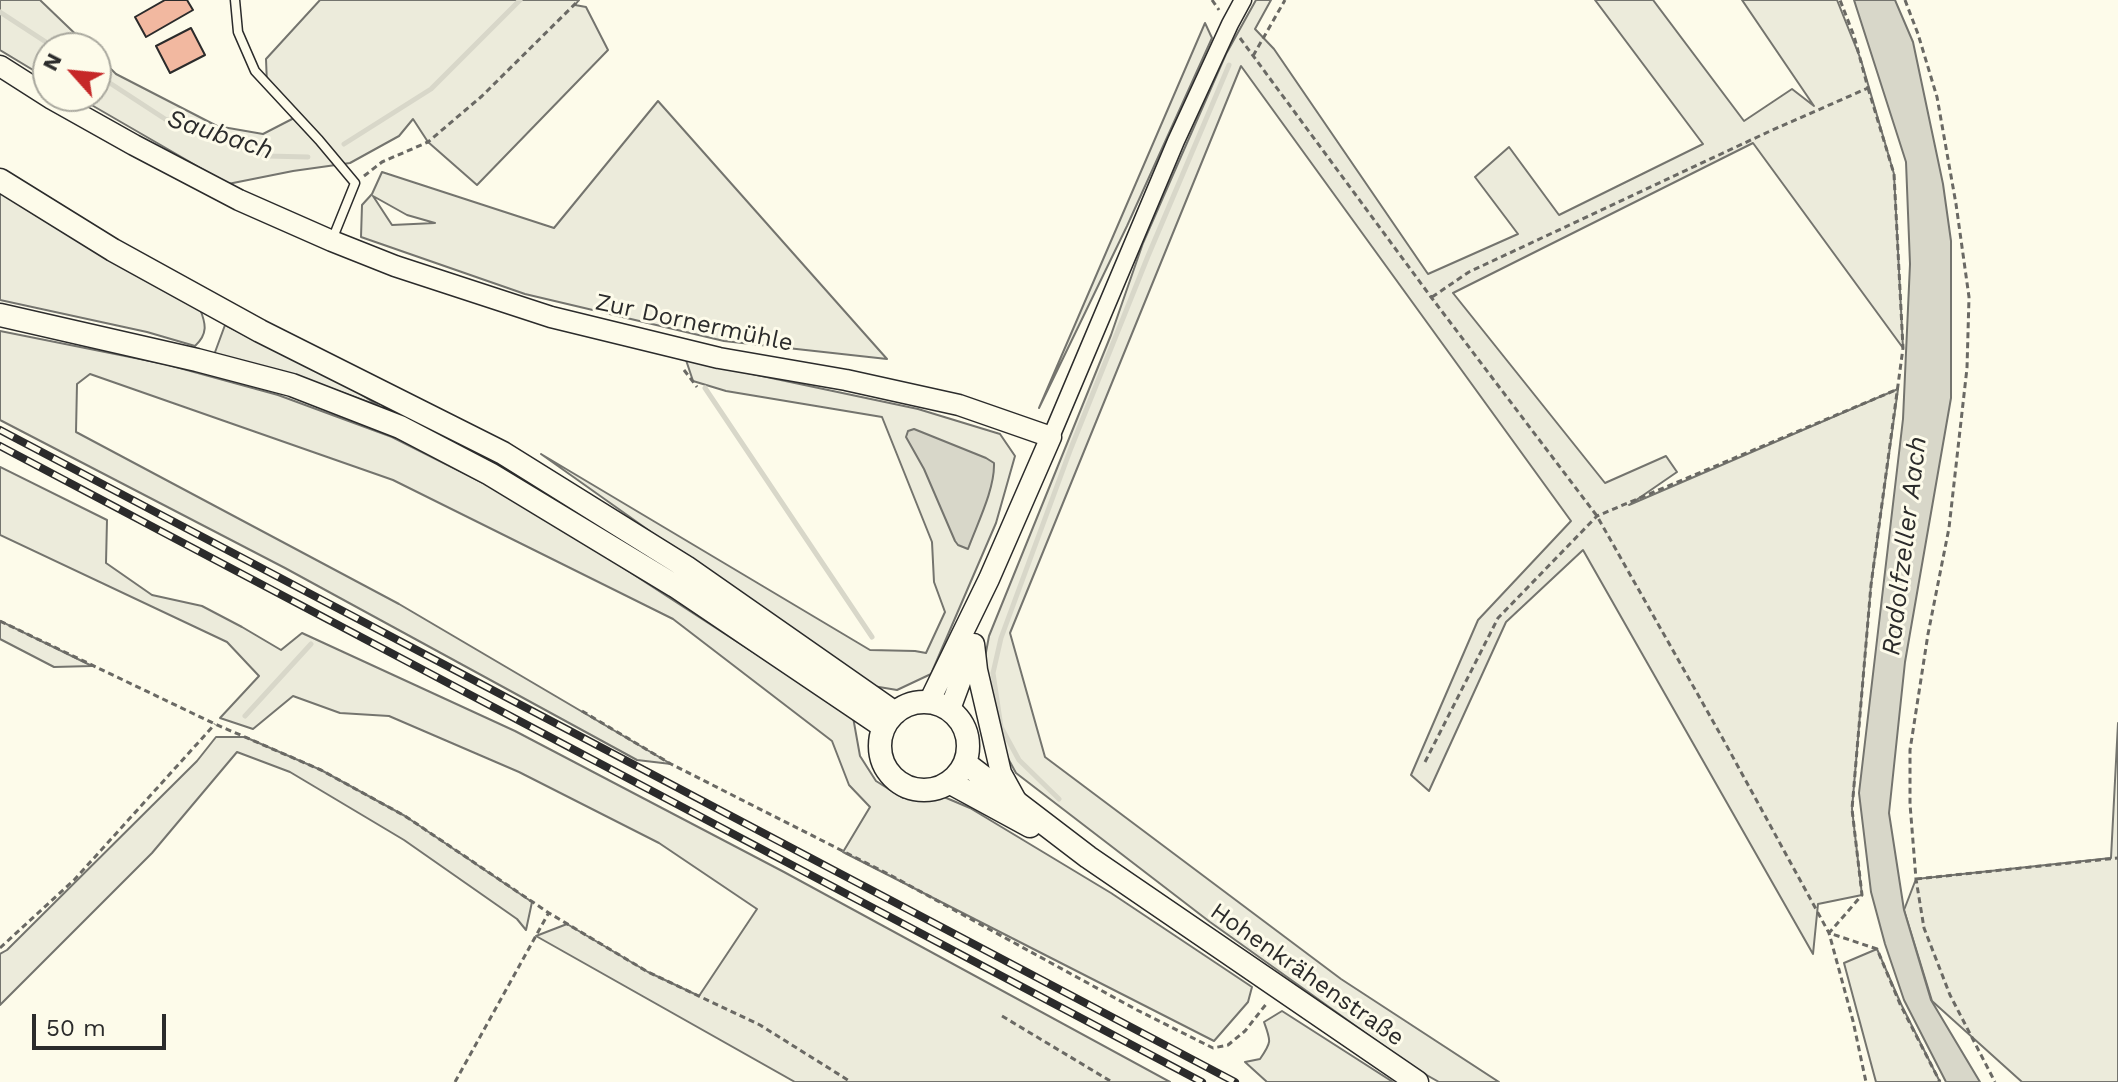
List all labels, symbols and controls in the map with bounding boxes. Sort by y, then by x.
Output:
north arrow [32,32,112,112]
text: N [37,49,67,75]
water label: Saubach [163,103,277,167]
street label: Zur Dornermühle [593,288,795,358]
water label: Radolfzeller Aach [1876,435,1934,657]
street label: Hohenkrähenstraße [1205,897,1409,1053]
scale bar [36,998,170,1048]
text: 50 m [46,1014,106,1042]

